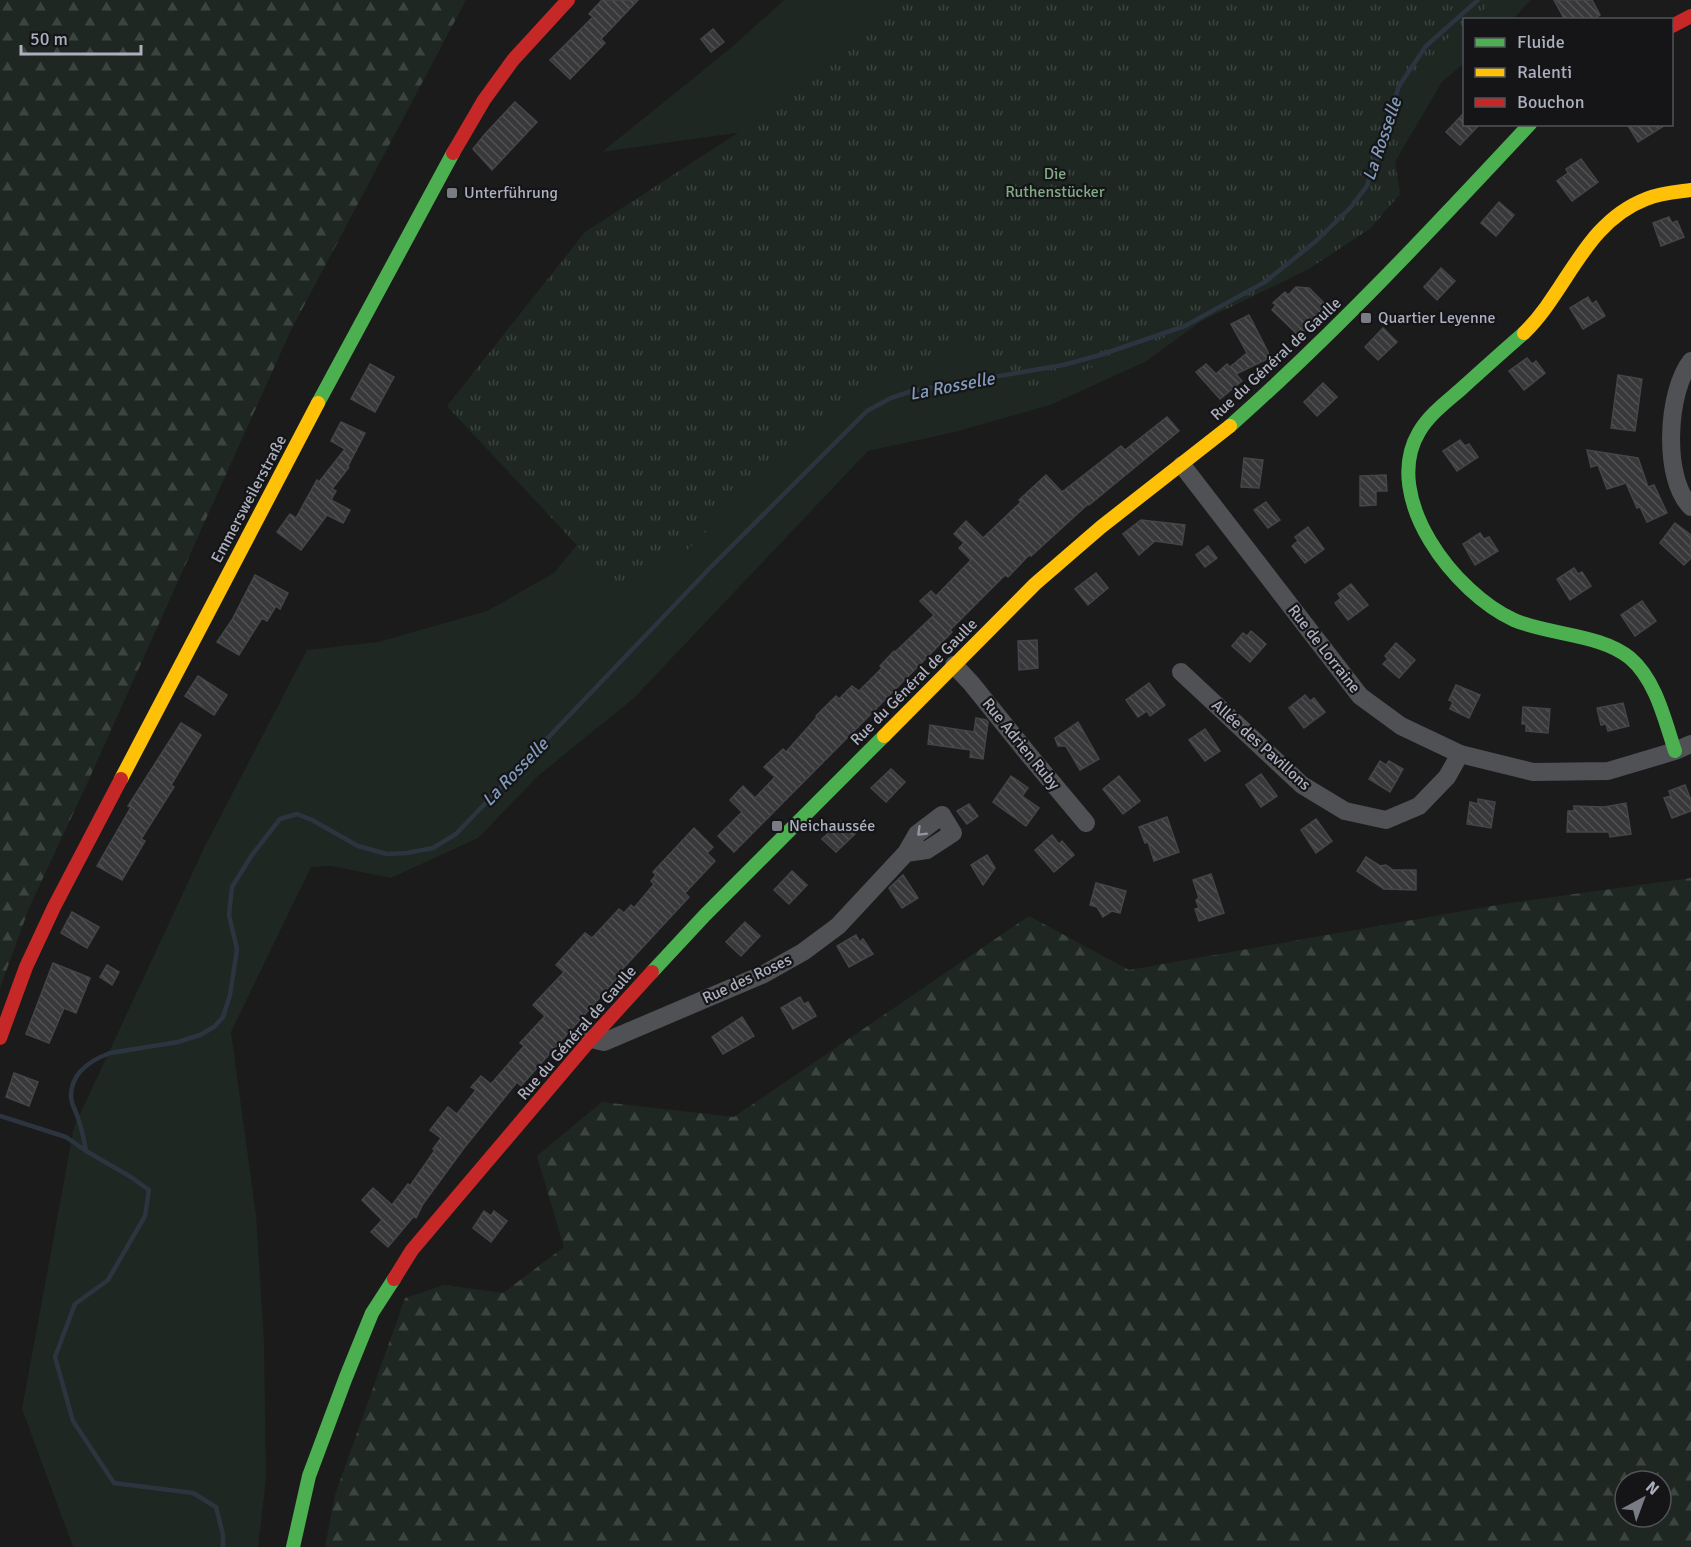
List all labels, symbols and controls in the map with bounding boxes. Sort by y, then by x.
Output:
scale bar [21,18,141,56]
legend [1463,18,1673,126]
text: 50 m [30,28,68,50]
text: Fluide [1517,31,1565,53]
text: Ralenti [1517,61,1572,83]
text: Bouchon [1517,91,1585,113]
water label: La Rosselle [1358,94,1407,183]
park label: Die Ruthenstücker [1005,164,1105,202]
place label: Unterführung [464,183,558,203]
marker: Unterführung [445,186,459,200]
street label: Rue du Général de Gaulle [1206,293,1346,425]
place label: Quartier Leyenne [1378,308,1496,328]
marker: Quartier Leyenne [1359,311,1373,325]
water label: La Rosselle [908,367,997,405]
street label: Emmersweilerstraße [207,432,291,566]
street label: Rue de Lorraine [1283,601,1365,697]
street label: Rue du Général de Gaulle [846,614,982,750]
street label: Rue Adrien Ruby [978,694,1064,794]
street label: Allée des Pavillons [1207,695,1315,795]
water label: La Rosselle [477,733,554,811]
place label: Neichaussée [789,816,875,836]
marker: Neichaussée [770,819,784,833]
one-way arrow [918,825,928,836]
street label: Rue des Roses [699,950,795,1008]
street label: Rue du Général de Gaulle [513,962,641,1104]
north arrow [1613,1469,1673,1529]
text: N [1641,1477,1663,1500]

